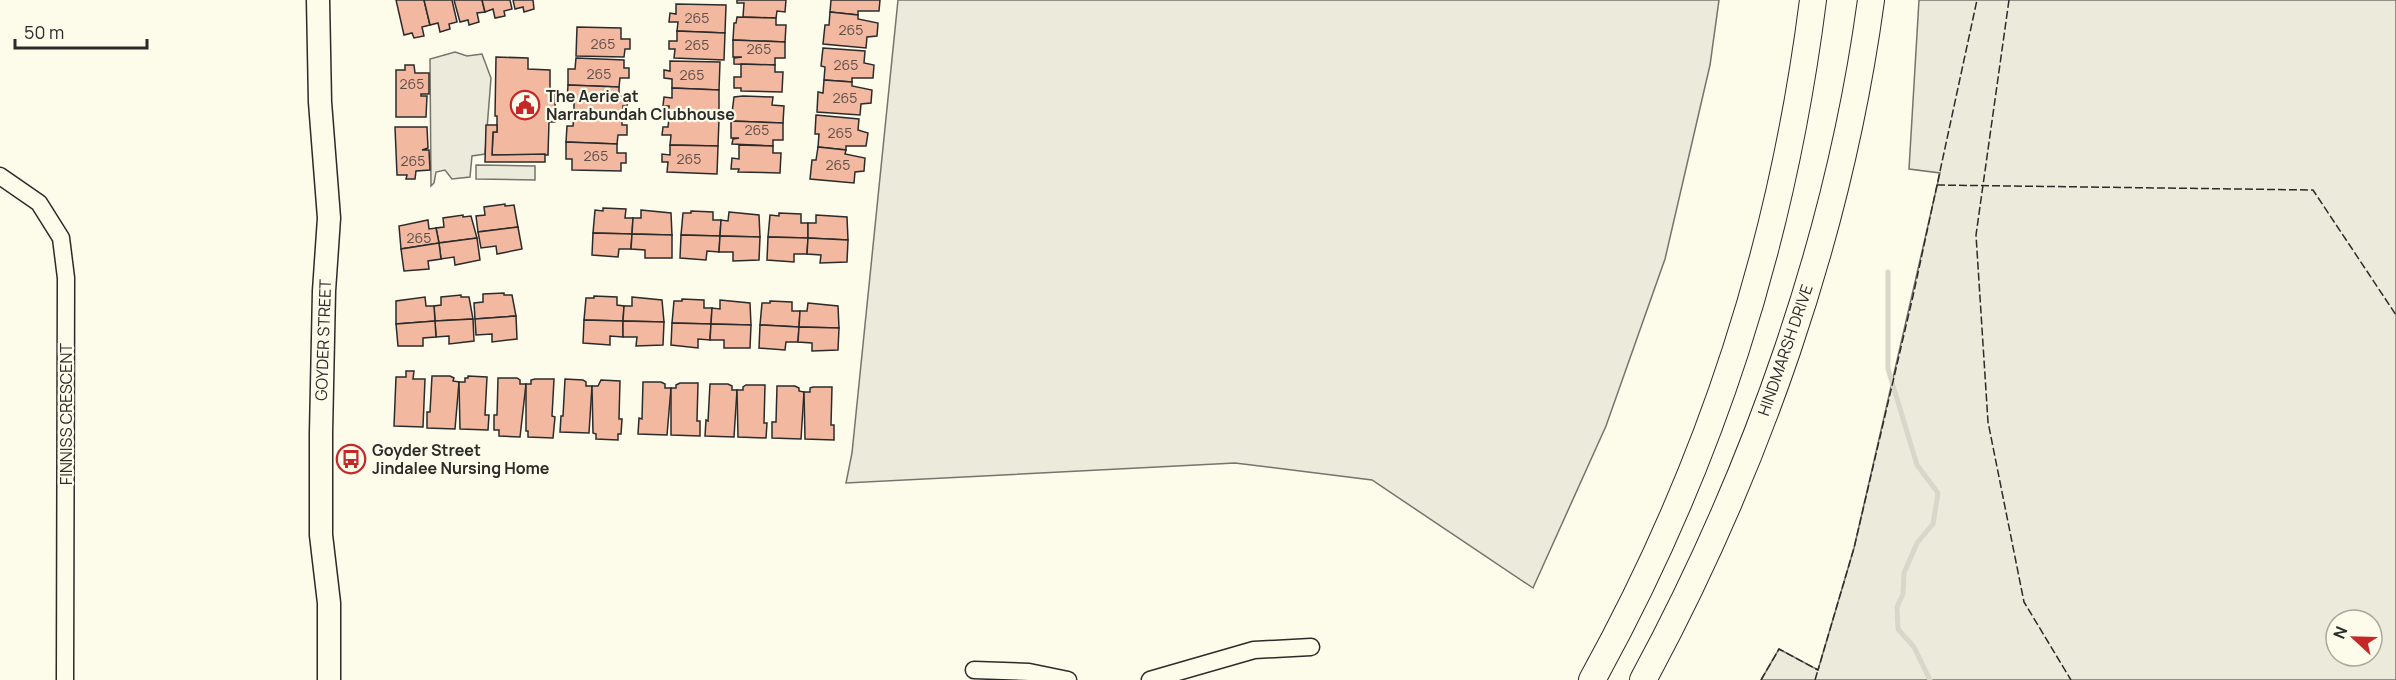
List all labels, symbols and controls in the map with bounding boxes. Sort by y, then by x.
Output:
house number: 265 [685,8,709,27]
scale bar [15,12,147,50]
text: 50 m [24,20,64,44]
house number: 265 [839,20,863,39]
house number: 265 [591,34,615,53]
house number: 265 [685,35,709,54]
house number: 265 [747,39,771,58]
house number: 265 [834,55,858,74]
house number: 265 [587,64,611,83]
house number: 265 [680,65,704,84]
house number: 265 [400,74,424,93]
place label: The Aerie at Narrabundah Clubhouse [546,85,735,125]
house number: 265 [833,88,857,107]
public building icon: The Aerie at Narrabundah Clubhouse [509,89,541,121]
house number: 265 [745,120,769,139]
house number: 265 [828,123,852,142]
house number: 265 [584,146,608,165]
house number: 265 [677,149,701,168]
house number: 265 [401,151,425,170]
house number: 265 [826,155,850,174]
house number: 265 [407,228,431,247]
street label: GOYDER STREET [310,278,336,401]
street label: HINDMARSH DRIVE [1752,281,1818,419]
street label: FINNISS CRESCENT [55,343,77,485]
place label: Goyder Street Jindalee Nursing Home [372,439,550,479]
bus stop icon: Goyder Street Jindalee Nursing Home [335,443,367,475]
north arrow [2324,608,2384,668]
text: N [2328,623,2352,642]

